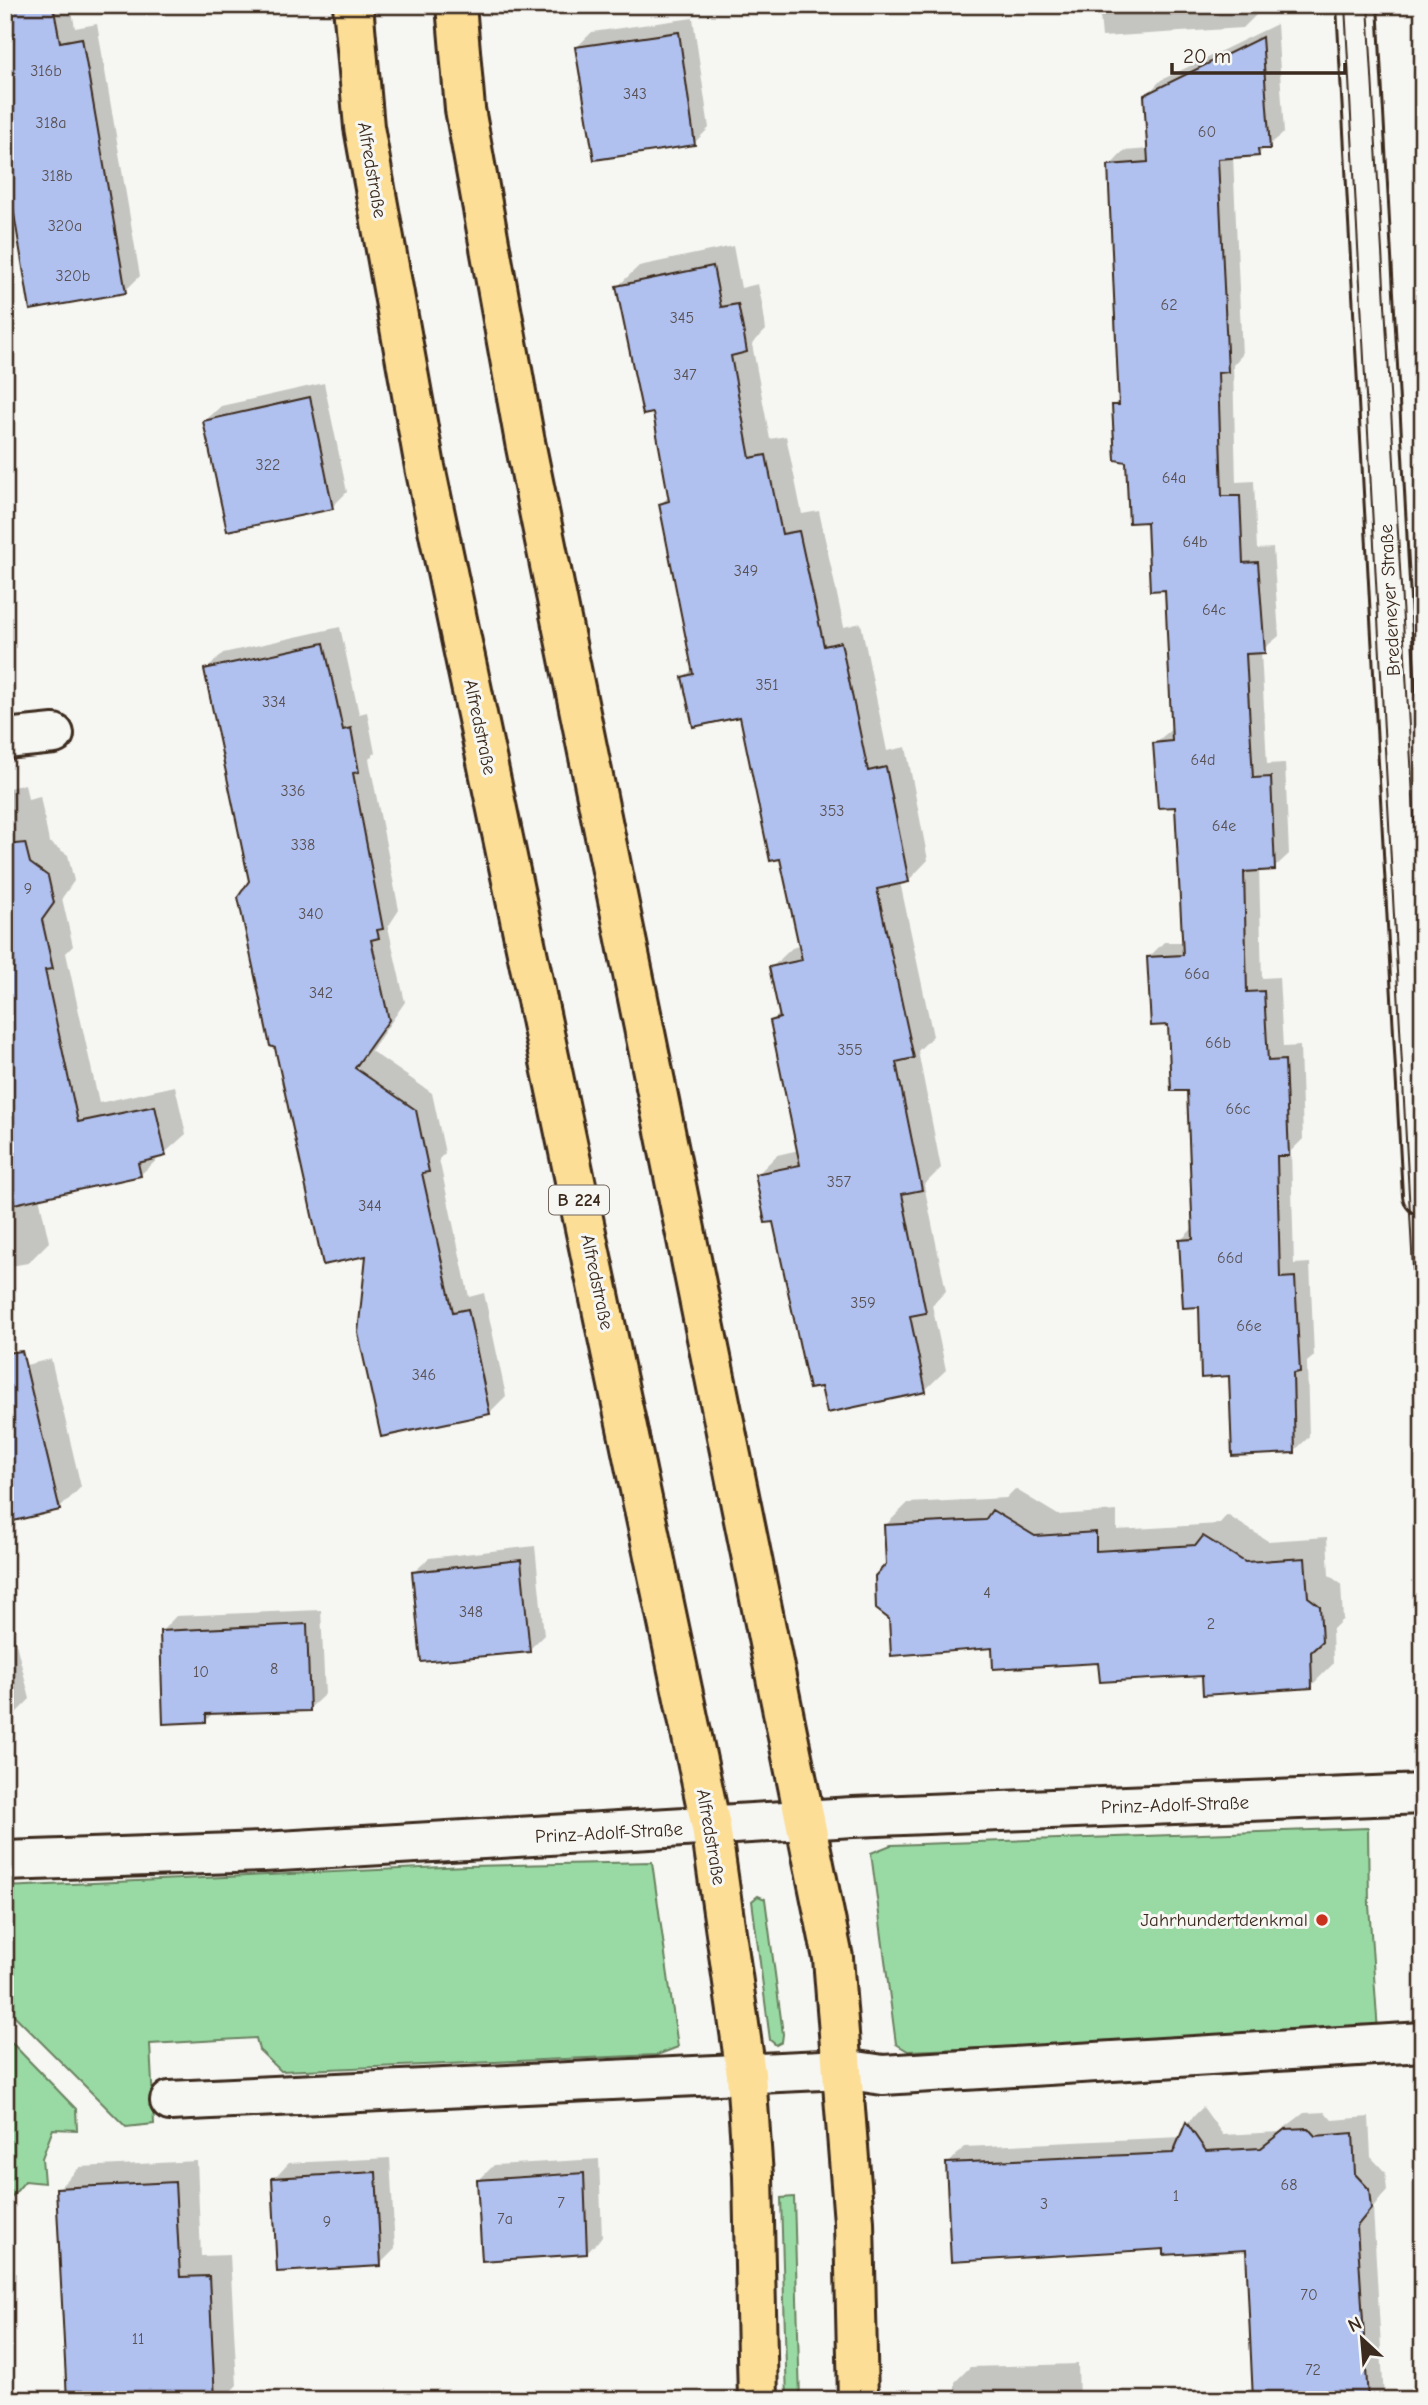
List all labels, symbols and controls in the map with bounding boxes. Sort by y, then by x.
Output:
scale bar [1172,32,1346,76]
text: 20 m [1183,44,1231,68]
house number: 316b [30,62,62,80]
house number: 343 [623,85,647,103]
house number: 318a [36,114,66,132]
street label: Alfredstraße [353,120,391,220]
house number: 60 [1198,123,1216,141]
house number: 318b [41,167,73,185]
house number: 320a [48,217,82,235]
house number: 320b [56,267,90,285]
house number: 62 [1160,296,1178,314]
house number: 345 [670,309,694,327]
house number: 347 [673,366,697,384]
house number: 322 [256,456,280,474]
house number: 64a [1162,469,1186,487]
street label: Bredeneyer Straße [1375,523,1405,677]
house number: 64b [1183,533,1207,551]
house number: 349 [734,562,758,580]
house number: 64c [1202,601,1226,619]
house number: 351 [755,676,779,694]
street label: Alfredstraße [459,677,501,777]
house number: 334 [262,693,286,711]
house number: 64d [1191,751,1215,769]
house number: 336 [281,782,305,800]
house number: 353 [820,802,844,820]
house number: 64e [1212,817,1236,835]
house number: 338 [291,836,315,854]
house number: 9 [24,880,32,898]
house number: 340 [298,905,324,923]
house number: 66a [1184,965,1210,983]
house number: 342 [309,984,333,1002]
house number: 66b [1205,1034,1231,1052]
house number: 355 [837,1041,863,1059]
house number: 66c [1225,1100,1251,1118]
house number: 357 [827,1173,852,1191]
road number: B 224 [549,1185,609,1214]
house number: 344 [358,1197,382,1215]
street label: Alfredstraße [576,1232,618,1332]
house number: 66d [1217,1249,1243,1267]
house number: 359 [850,1294,876,1312]
house number: 66e [1236,1317,1262,1335]
house number: 346 [412,1366,436,1384]
house number: 4 [983,1584,991,1602]
house number: 348 [459,1603,483,1621]
house number: 2 [1207,1615,1215,1633]
house number: 8 [270,1660,278,1678]
house number: 10 [193,1663,209,1681]
street label: Alfredstraße [692,1787,730,1887]
street label: Prinz-Adolf-Straße [1101,1791,1249,1819]
street label: Prinz-Adolf-Straße [534,1818,684,1848]
place label: Jahrhundertdenkmal [1140,1909,1308,1931]
marker: Jahrhundertdenkmal [1314,1912,1330,1928]
house number: 68 [1281,2176,1297,2194]
house number: 1 [1173,2187,1179,2205]
house number: 7 [557,2194,565,2212]
house number: 3 [1040,2195,1048,2213]
house number: 7a [497,2210,513,2228]
house number: 9 [323,2213,331,2231]
house number: 70 [1300,2286,1318,2304]
north arrow [1326,2304,1396,2374]
text: N [1345,2312,1365,2337]
house number: 11 [132,2330,144,2348]
house number: 72 [1305,2361,1321,2379]

